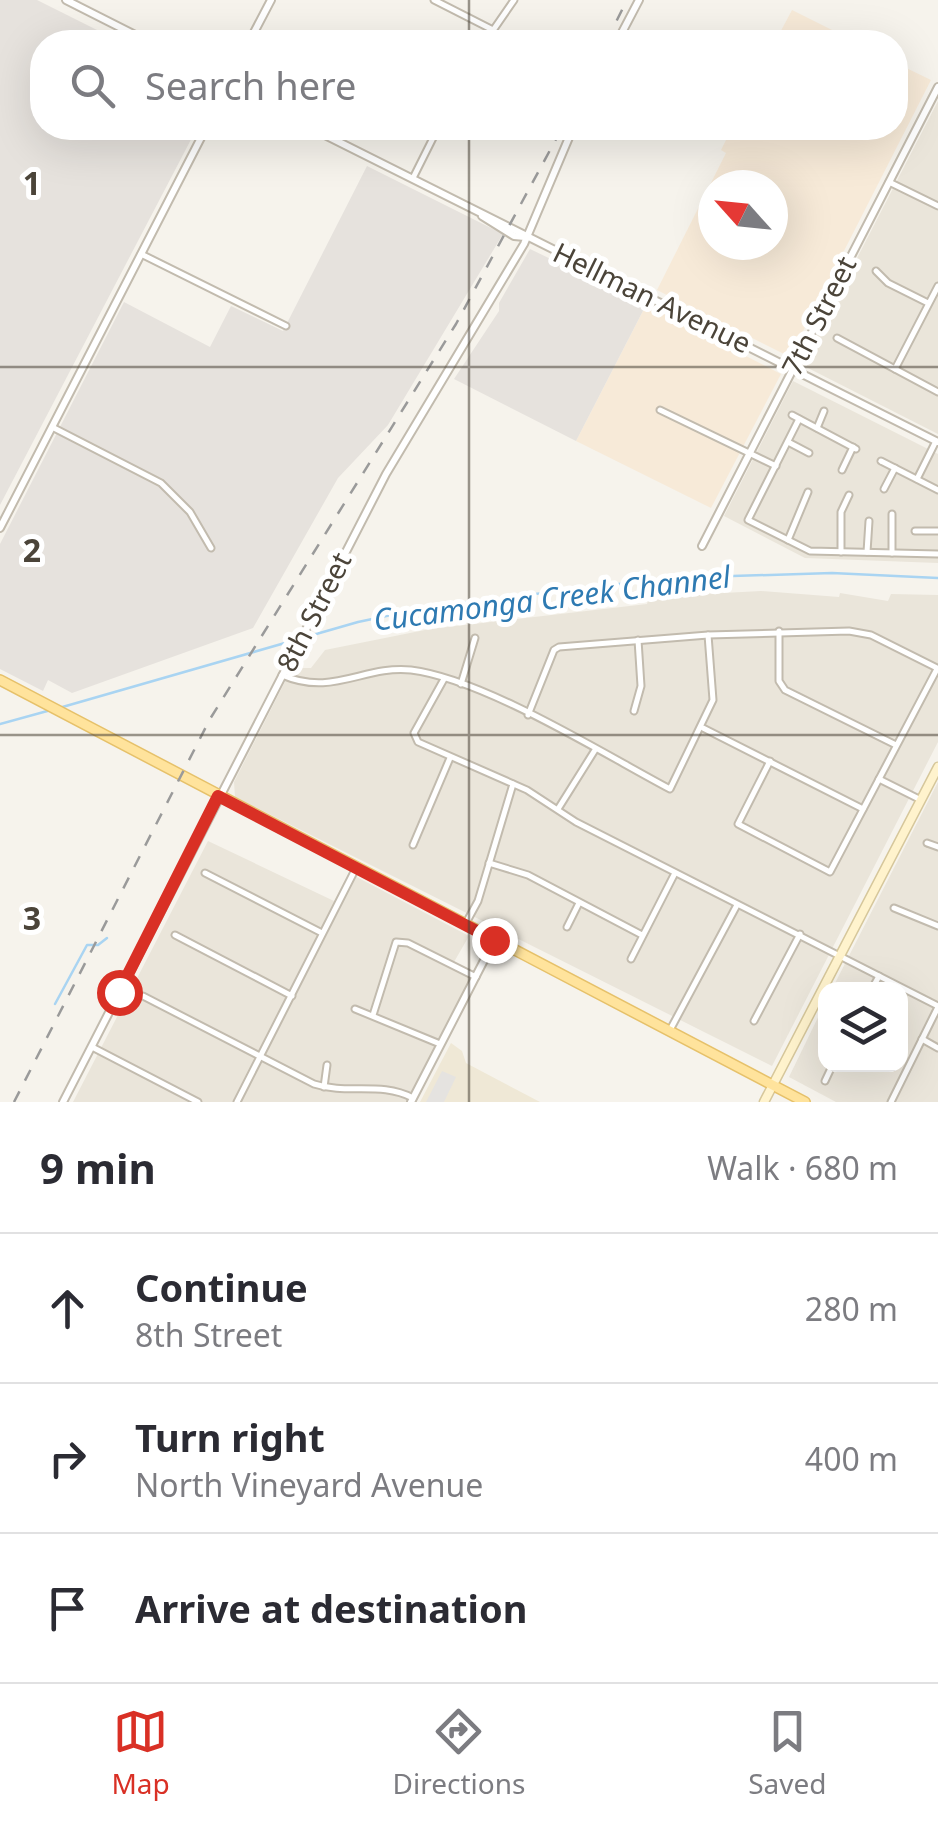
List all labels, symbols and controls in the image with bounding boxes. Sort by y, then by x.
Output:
search box [30,30,908,140]
icon: search [65,58,120,113]
text: Search here [145,59,356,111]
text: 1 [23,161,41,204]
north arrow [698,170,788,260]
street label: Hellman Avenue [547,233,758,361]
street label: 7th Street [772,249,864,382]
text: 2 [23,528,41,571]
street label: 8th Street [267,545,359,678]
water label: Cucamonga Creek Channel [371,555,734,640]
text: 3 [23,896,41,939]
route end [472,918,518,964]
route start [97,970,143,1016]
map controls [818,982,908,1072]
button: layers [818,982,908,1072]
text: 9 min [40,1139,156,1196]
text: Walk · 680 m [707,1146,898,1189]
text: Continue [135,1261,308,1313]
icon: ahead [40,1281,95,1336]
text: 280 m [805,1287,898,1330]
text: 8th Street [135,1313,282,1356]
text: Turn right [135,1411,325,1463]
icon: right [40,1431,95,1486]
text: 400 m [805,1437,898,1480]
text: North Vineyard Avenue [135,1463,483,1506]
icon: arrive [40,1581,95,1636]
text: Arrive at destination [135,1582,527,1634]
tab: Map [111,1704,170,1802]
tab: Directions [393,1704,525,1802]
tab: Saved [748,1704,827,1802]

